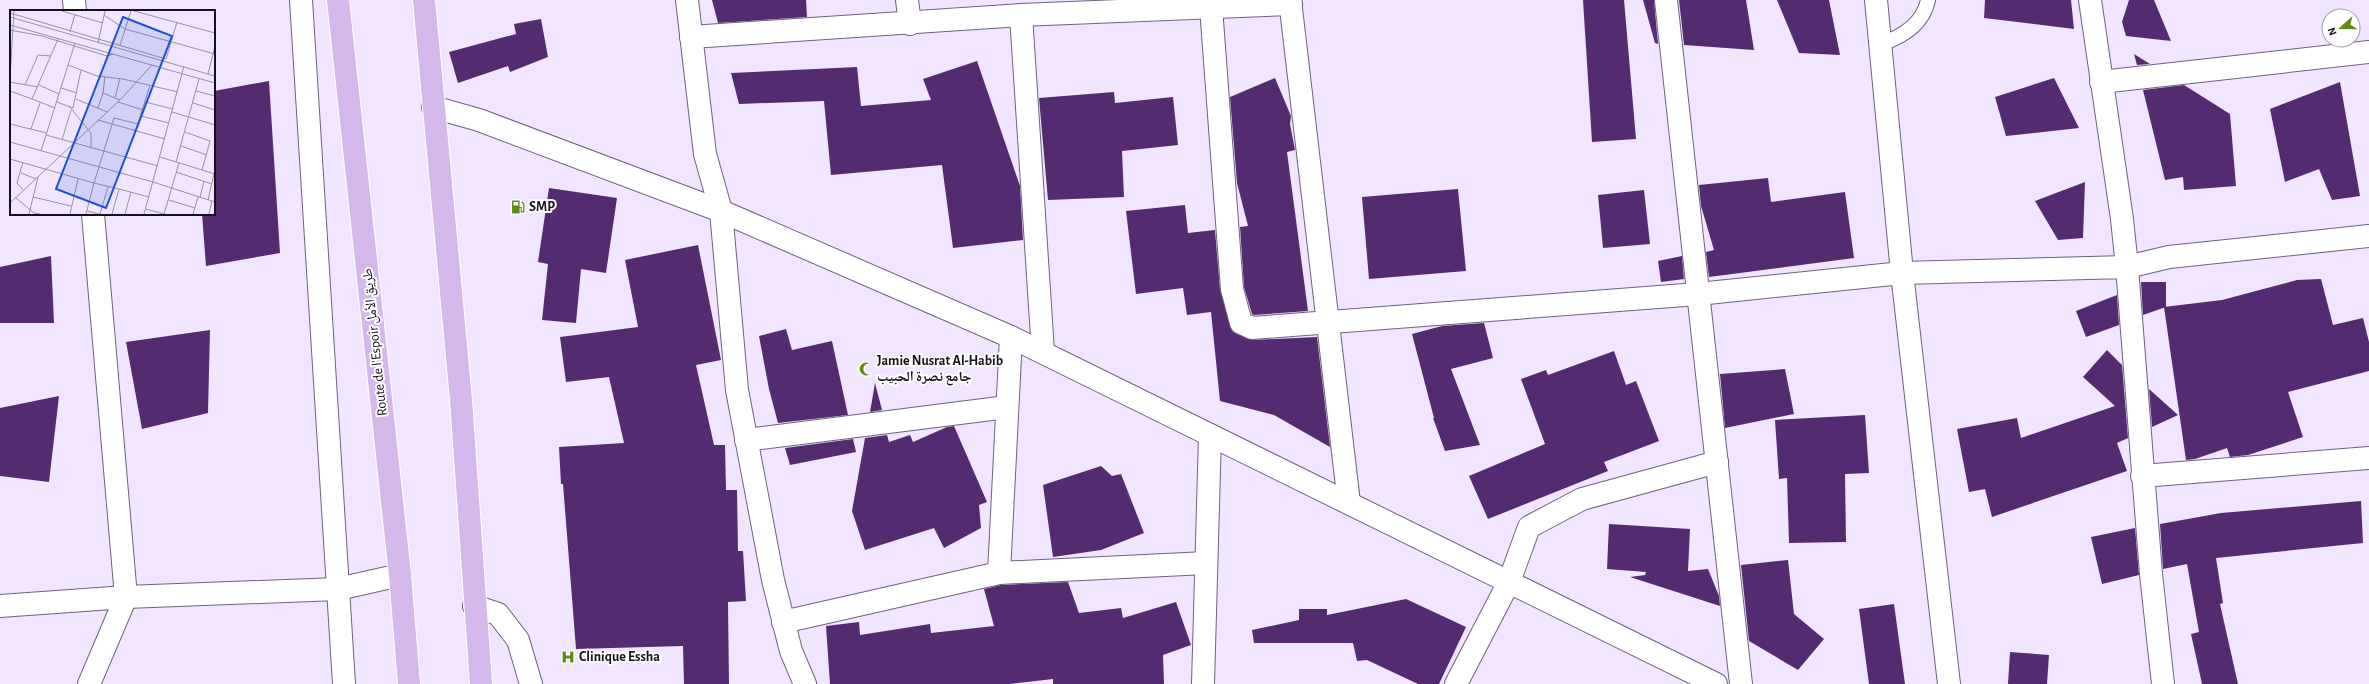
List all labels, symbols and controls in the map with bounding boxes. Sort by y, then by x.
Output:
north arrow [2321,8,2361,48]
inset map [10,10,215,215]
text: N [2326,26,2339,37]
fuel station icon: SMP [510,199,526,215]
place label: SMP [529,200,555,214]
street label: Route de l’Espoir طريق الأمل [360,267,392,417]
place label: Jamie Nusrat Al-Habib جامع نصرة الحبيب [877,354,1003,386]
mosque icon: Jamie Nusrat Al-Habib جامع نصرة الحبيب [858,361,874,377]
hospital icon: Clinique Essha [560,649,576,665]
place label: Clinique Essha [579,650,660,664]

